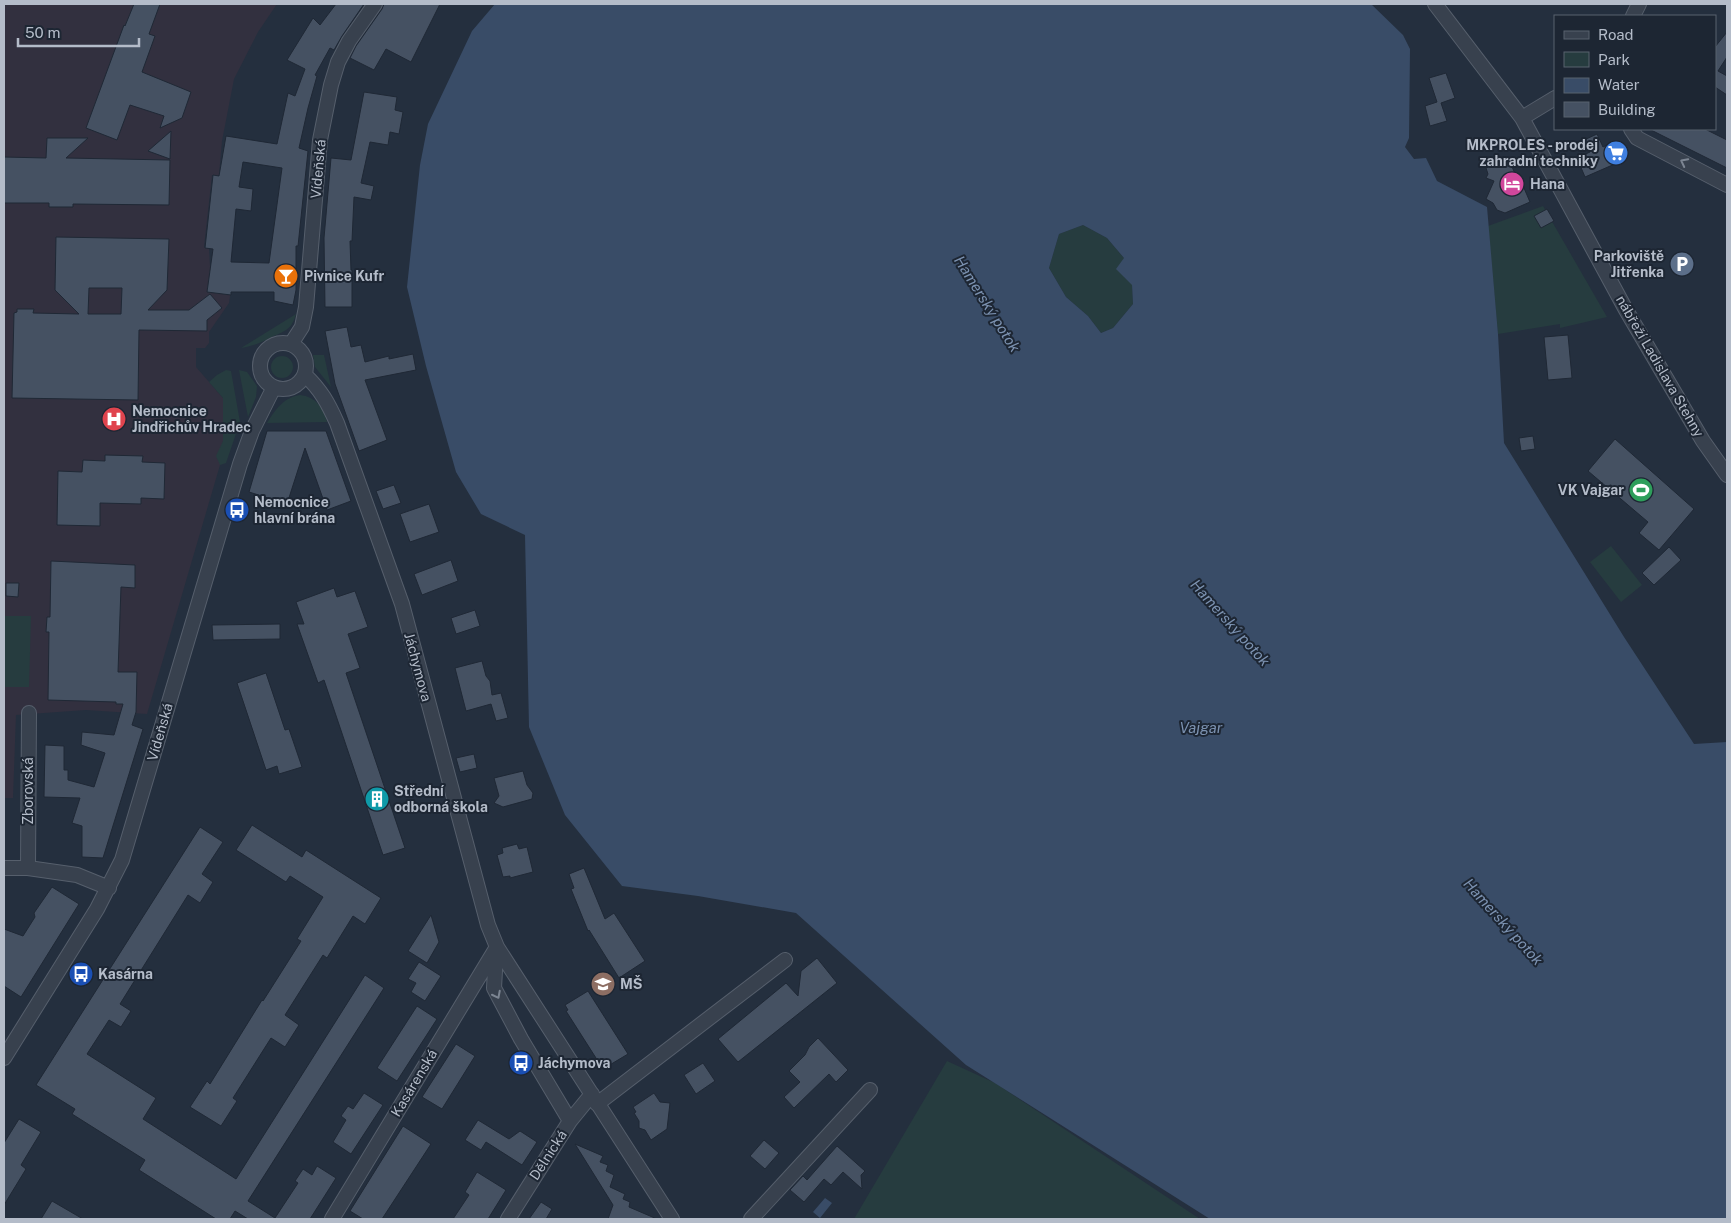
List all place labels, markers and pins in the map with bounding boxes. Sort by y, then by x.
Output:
place label: MKPROLES - prodej zahradní techniky [1466,137,1598,169]
supermarket icon: MKPROLES - prodej zahradní techniky [1603,140,1629,166]
hotel icon: Hana [1499,171,1525,197]
place label: Hana [1530,176,1565,192]
place label: Parkoviště Jitřenka [1594,248,1664,280]
parking icon: Parkoviště Jitřenka [1669,251,1695,277]
bar icon: Pivnice Kufr [273,263,299,289]
place label: Pivnice Kufr [304,268,384,284]
place label: Nemocnice Jindřichův Hradec [132,403,251,435]
hospital icon: Nemocnice Jindřichův Hradec [101,406,127,432]
sports icon: VK Vajgar [1628,477,1654,503]
place label: VK Vajgar [1558,482,1624,498]
place label: Nemocnice hlavní brána [254,494,335,526]
bus stop icon: Nemocnice hlavní brána [224,497,250,523]
place label: Střední odborná škola [394,783,488,815]
building icon: Střední odborná škola [364,786,390,812]
bus stop icon: Kasárna [68,961,94,987]
place label: Kasárna [98,966,153,982]
school or university icon: MŠ [590,971,616,997]
place label: MŠ [620,975,643,992]
bus stop icon: Jáchymova [508,1050,534,1076]
place label: Jáchymova [538,1055,610,1071]

